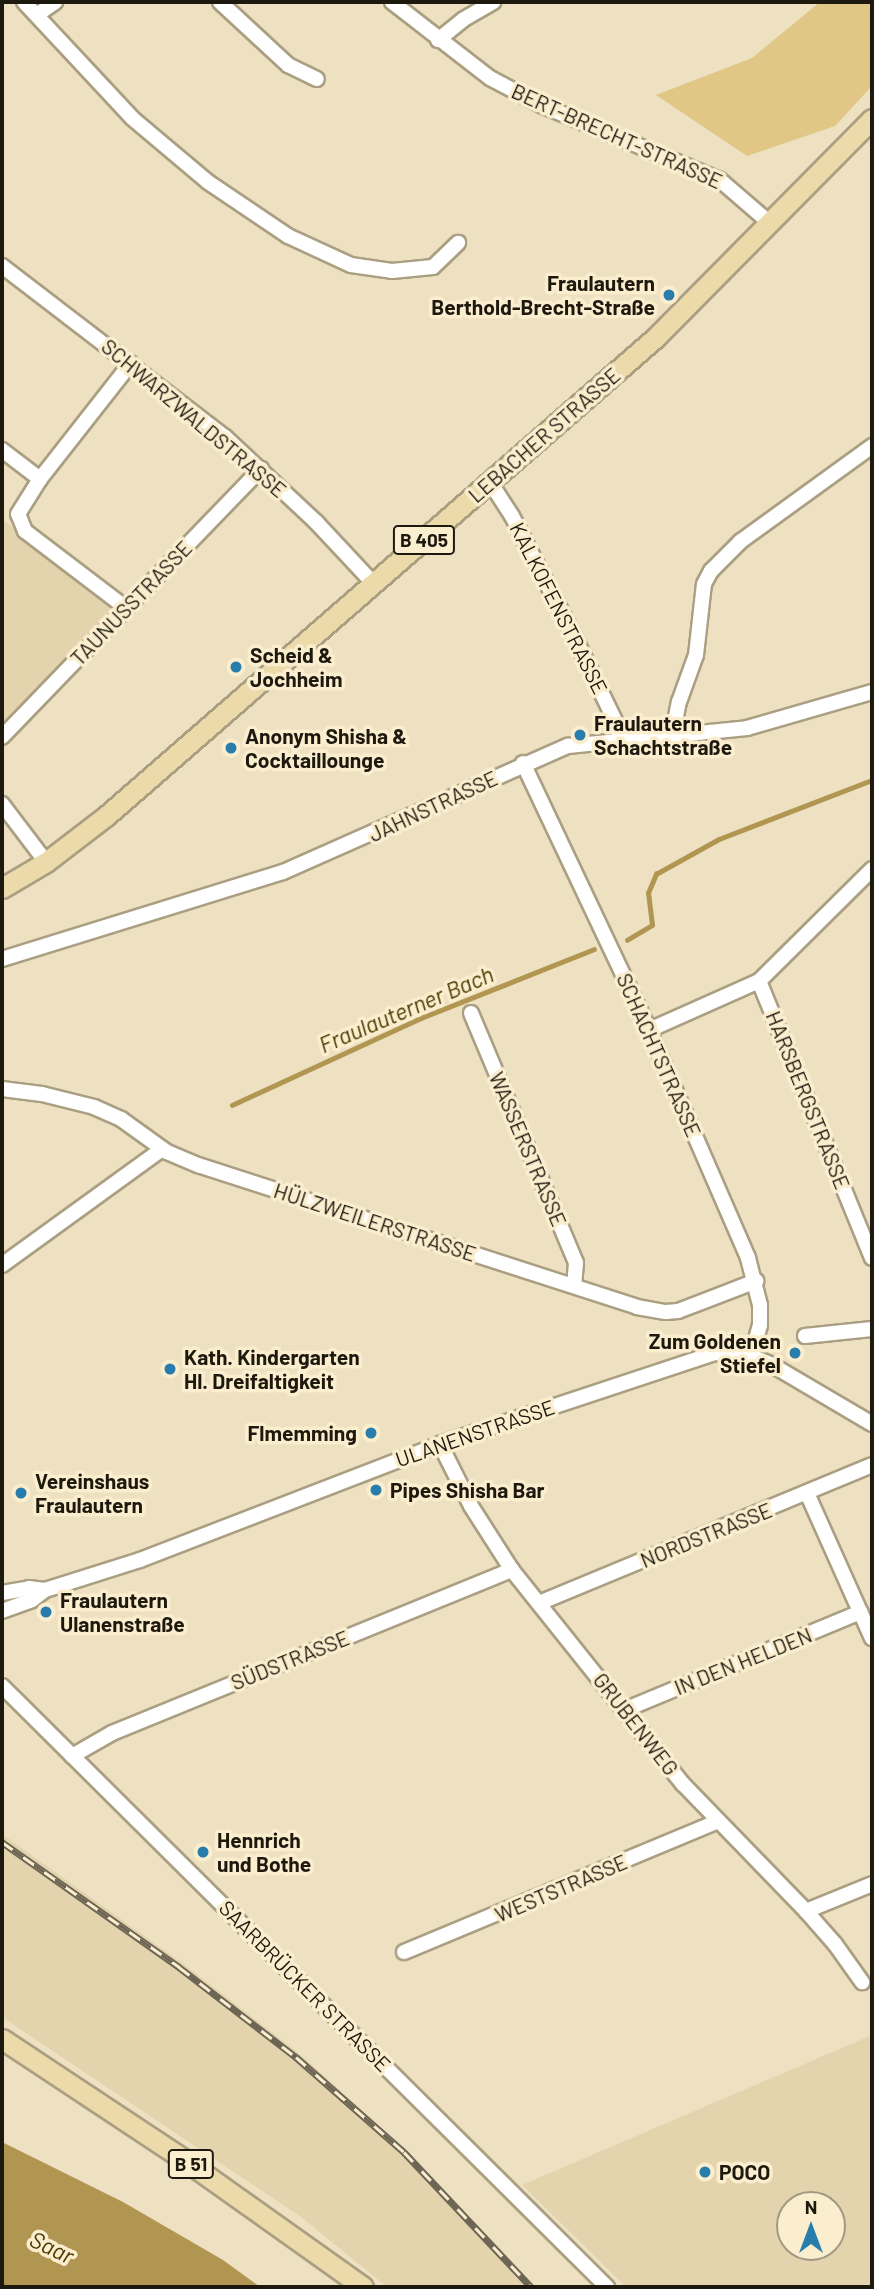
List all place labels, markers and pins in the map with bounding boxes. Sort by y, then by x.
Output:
place label: Fraulautern Berthold-Brecht-Straße [431,270,655,320]
marker: Fraulautern Berthold-Brecht-Straße [661,287,677,303]
place label: Scheid & Jochheim [250,642,342,692]
marker: Scheid & Jochheim [228,659,244,675]
place label: Fraulautern Schachtstraße [594,710,732,760]
place label: Anonym Shisha & Cocktaillounge [245,723,407,773]
marker: Fraulautern Schachtstraße [572,727,588,743]
marker: Anonym Shisha & Cocktaillounge [223,740,239,756]
place label: Zum Goldenen Stiefel [649,1328,781,1378]
place label: Kath. Kindergarten Hl. Dreifaltigkeit [184,1344,360,1394]
marker: Zum Goldenen Stiefel [787,1345,803,1361]
marker: Kath. Kindergarten Hl. Dreifaltigkeit [162,1361,178,1377]
place label: Flmemming [248,1420,357,1446]
marker: Flmemming [363,1425,379,1441]
place label: Vereinshaus Fraulautern [35,1468,149,1518]
place label: Pipes Shisha Bar [390,1477,545,1503]
marker: Pipes Shisha Bar [368,1482,384,1498]
marker: Vereinshaus Fraulautern [13,1485,29,1501]
place label: Fraulautern Ulanenstraße [60,1587,185,1637]
marker: Fraulautern Ulanenstraße [38,1604,54,1620]
place label: Hennrich und Bothe [217,1827,311,1877]
marker: Hennrich und Bothe [195,1844,211,1860]
place label: POCO [719,2159,770,2185]
marker: POCO [697,2164,713,2180]

